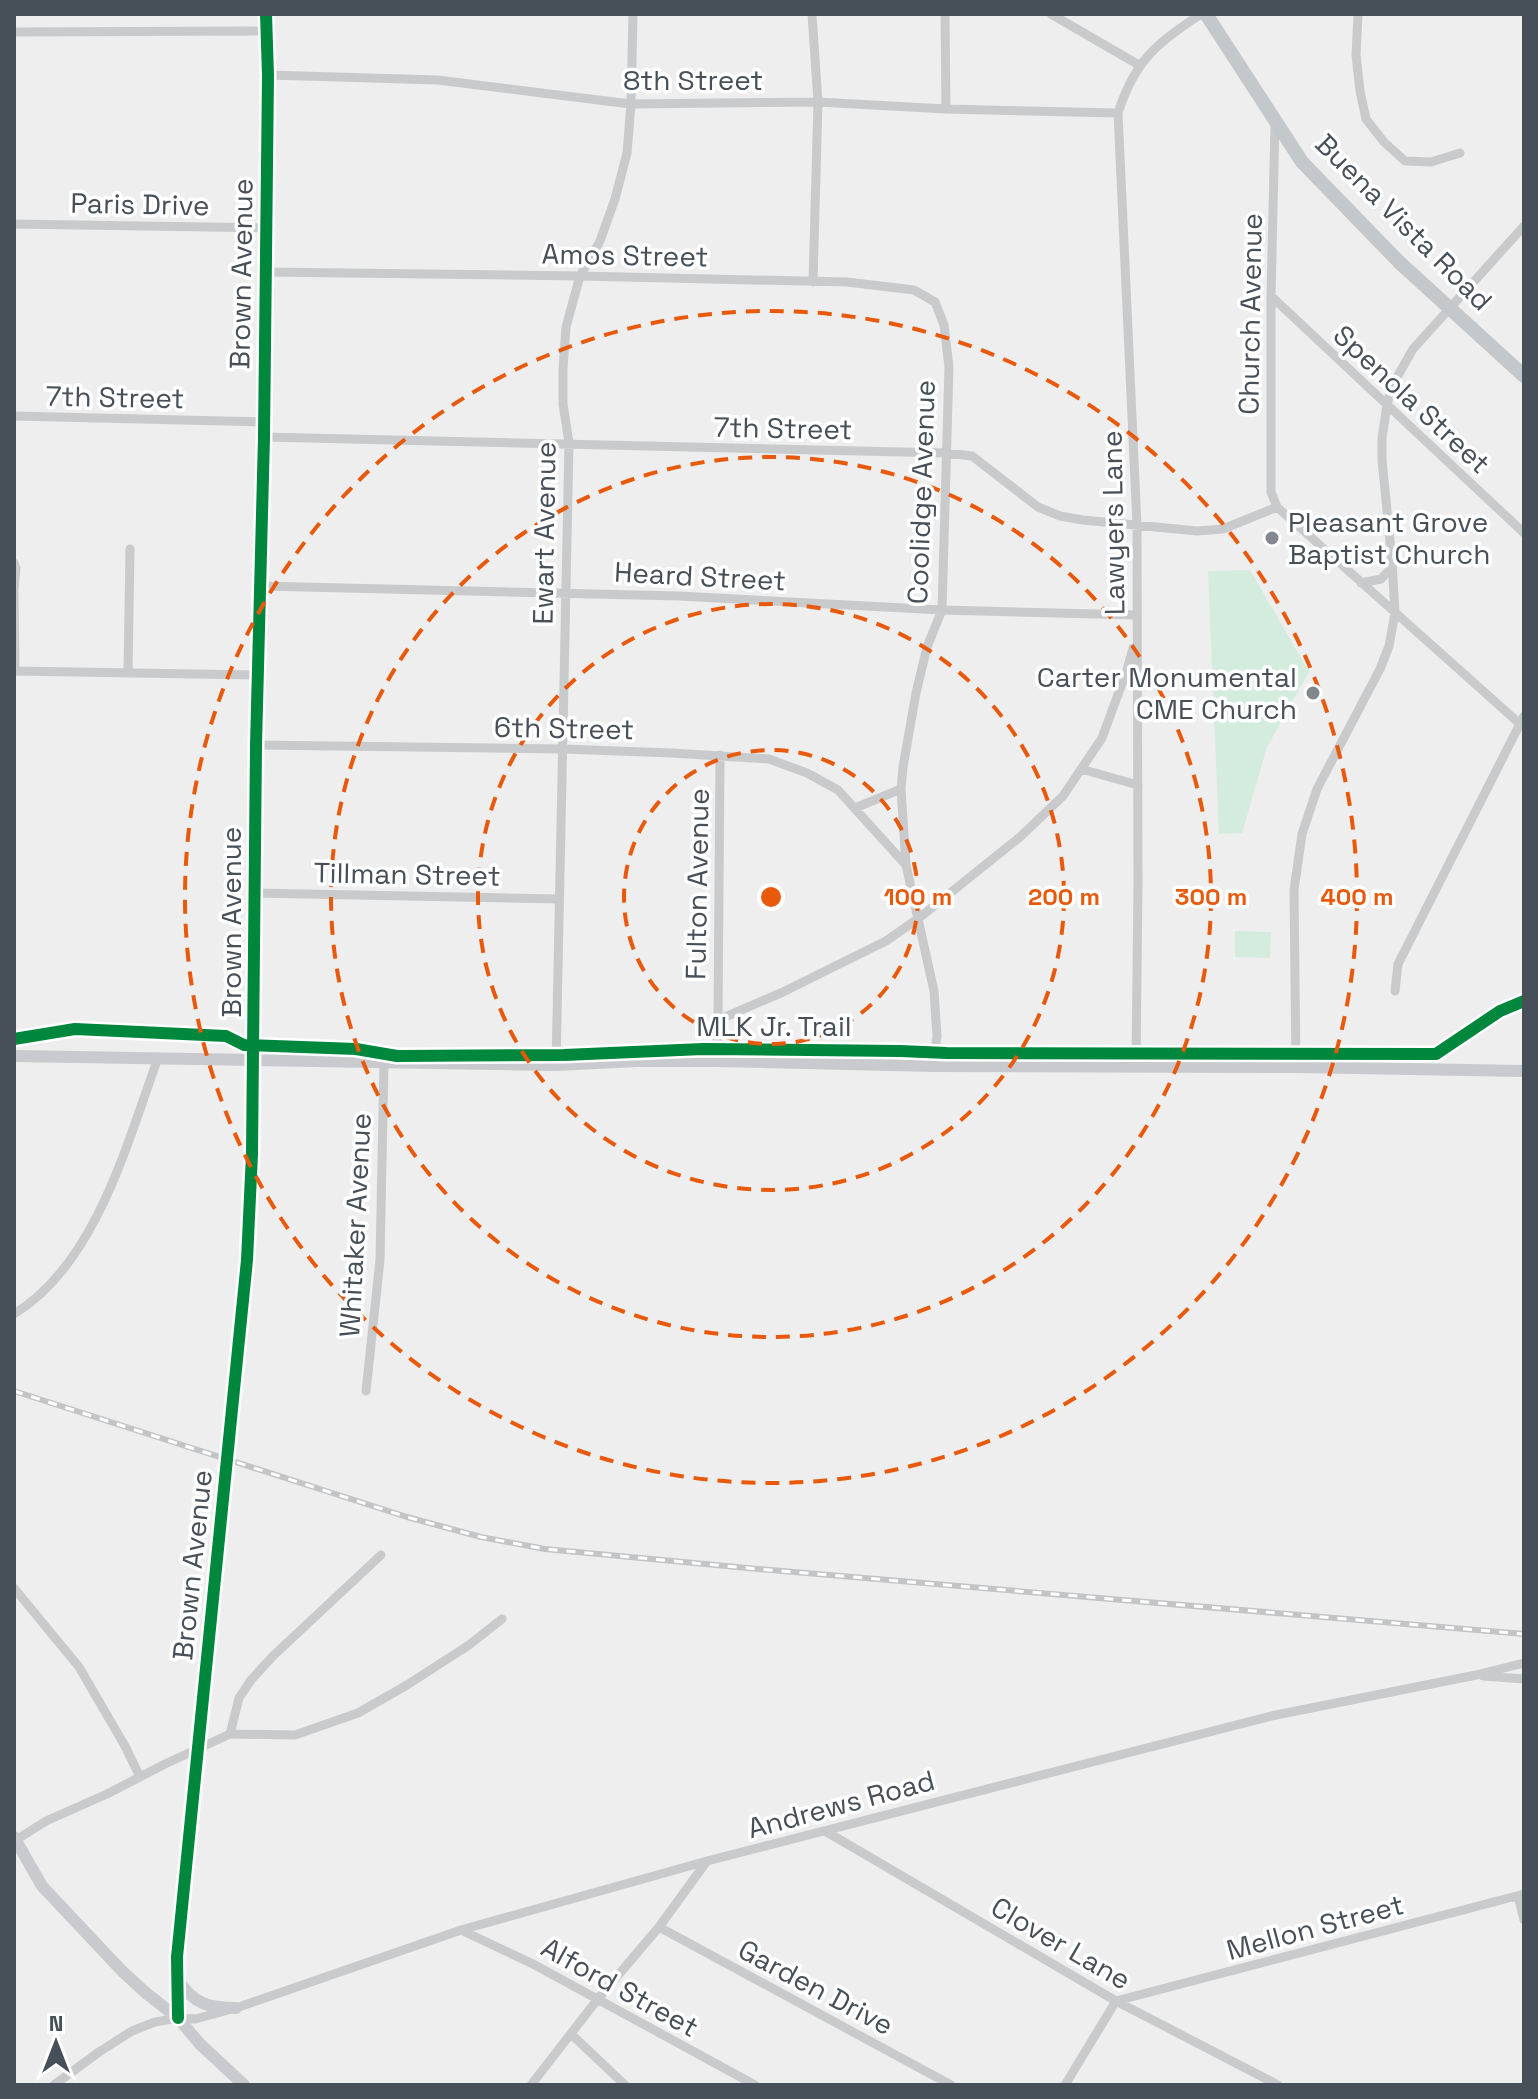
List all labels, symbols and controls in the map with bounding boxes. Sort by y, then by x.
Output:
street label: 8th Street [623,62,763,98]
street label: Buena Vista Road [1308,126,1500,318]
street label: Brown Avenue [221,178,261,370]
street label: Paris Drive [70,185,210,223]
street label: Church Avenue [1230,213,1270,415]
street label: Amos Street [541,236,709,274]
street label: Spenola Street [1326,317,1498,481]
street label: 7th Street [45,378,185,416]
street label: Coolidge Avenue [899,379,943,605]
street label: 7th Street [713,409,853,447]
street label: Lawyers Lane [1093,430,1133,616]
street label: Ewart Avenue [524,441,564,625]
place label: Pleasant Grove Baptist Church [1288,504,1490,572]
marker: Pleasant Grove Baptist Church [1263,529,1281,547]
street label: Heard Street [613,554,787,598]
place label: Carter Monumental CME Church [1037,659,1297,727]
marker: Carter Monumental CME Church [1304,684,1322,702]
street label: 6th Street [494,709,634,747]
street label: Fulton Avenue [677,788,717,980]
street label: Brown Avenue [213,827,249,1017]
street label: Tillman Street [313,854,501,894]
text: 100 m [884,881,952,912]
text: 200 m [1028,881,1100,912]
text: 300 m [1175,881,1247,912]
text: 400 m [1321,881,1393,912]
centre of rings [757,883,785,911]
street label: MLK Jr. Trail [696,1008,852,1044]
street label: Whitaker Avenue [331,1112,379,1338]
street label: Brown Avenue [164,1468,220,1662]
street label: Andrews Road [744,1762,938,1846]
street label: Mellon Street [1223,1886,1407,1968]
street label: Clover Lane [985,1889,1137,1997]
street label: Alford Street [535,1929,705,2045]
street label: Garden Drive [732,1931,900,2043]
north arrow [16,2003,96,2083]
text: N [49,2009,63,2037]

